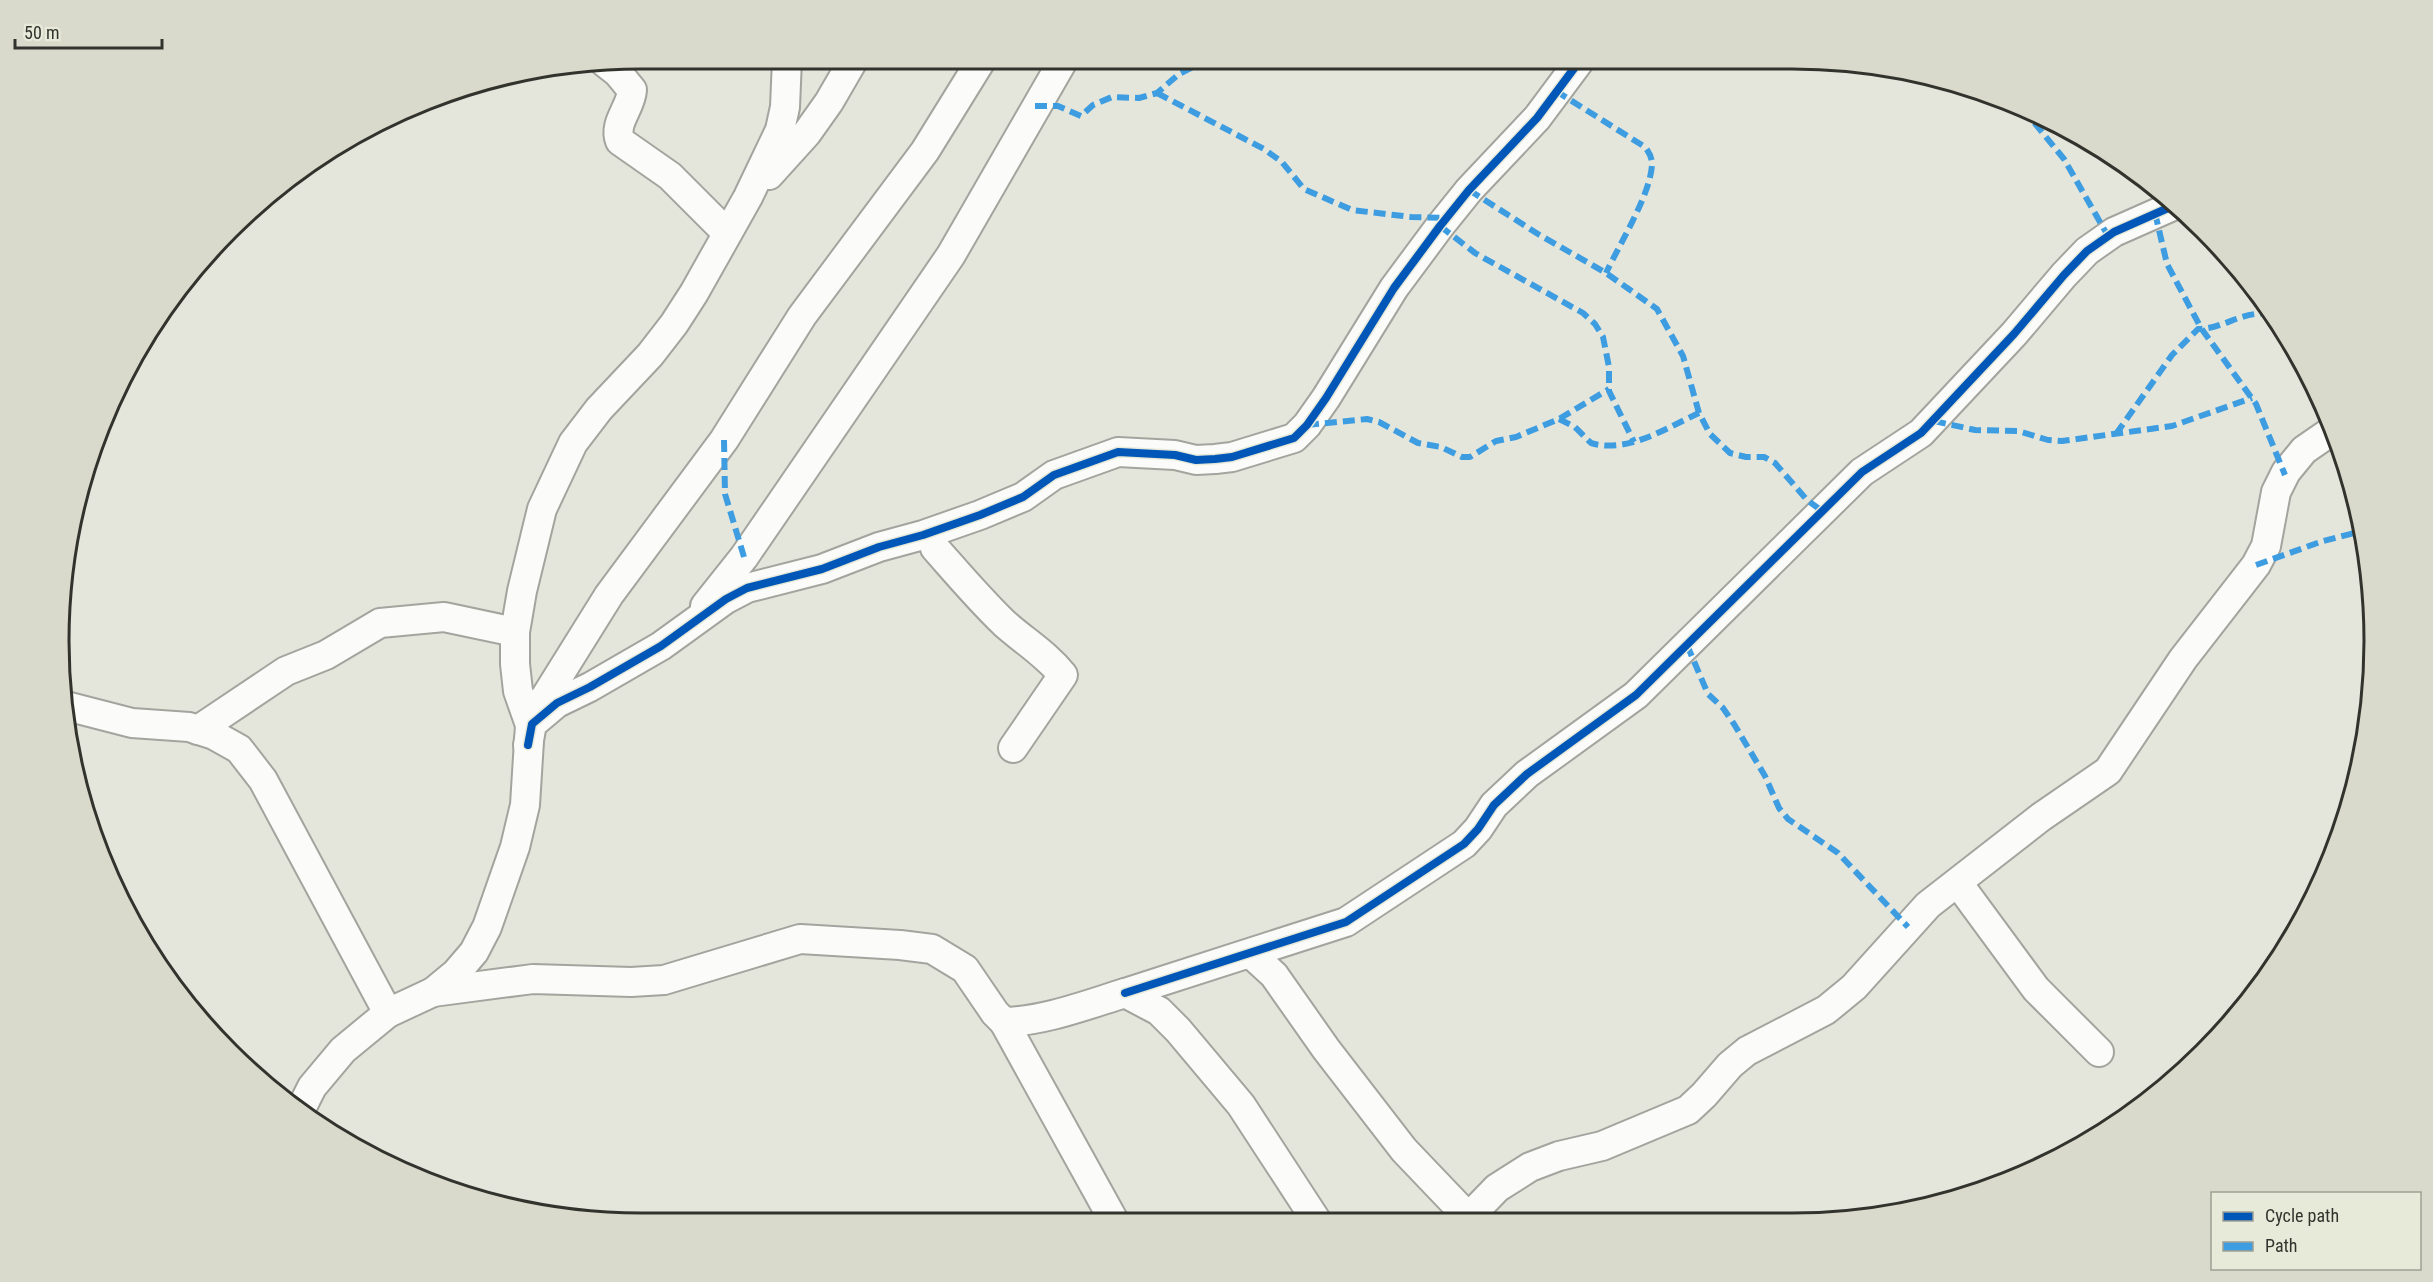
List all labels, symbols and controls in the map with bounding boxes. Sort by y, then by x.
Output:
scale bar [15,12,162,50]
text: 50 m [24,22,59,43]
legend [2211,1192,2421,1270]
text: Cycle path [2265,1205,2339,1226]
text: Path [2265,1235,2298,1256]

